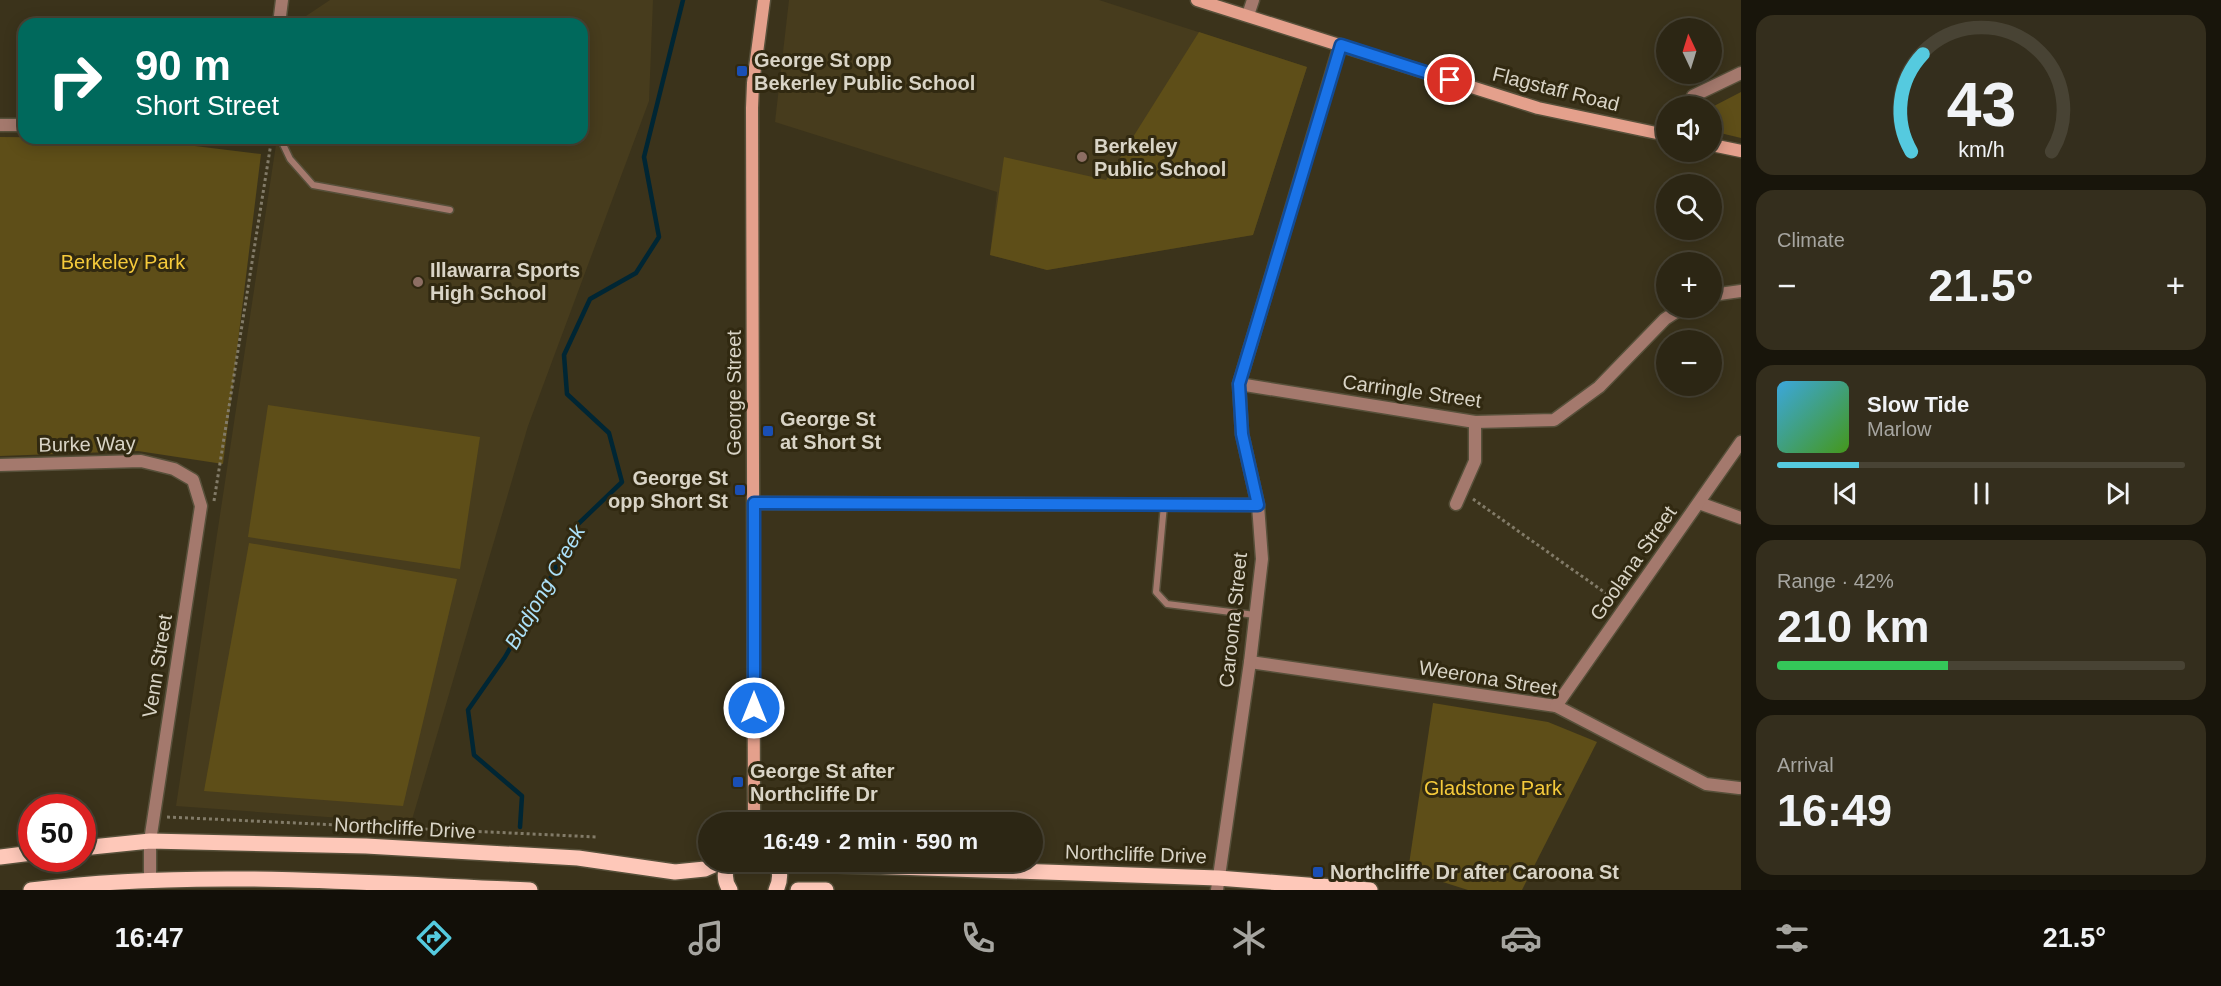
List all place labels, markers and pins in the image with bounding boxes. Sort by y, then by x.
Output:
place label: George St opp Bekerley Public School [754,49,975,94]
pin [1424,54,1475,105]
marker: George St opp Bekerley Public School [735,64,749,78]
place label: Berkeley Public School [1094,135,1226,180]
marker: Berkeley Public School [1075,150,1089,164]
place label: Illawarra Sports High School [430,259,580,304]
marker: Illawarra Sports High School [411,275,425,289]
place label: George St at Short St [780,408,881,453]
marker: George St at Short St [761,424,775,438]
place label: George St opp Short St [608,467,728,512]
marker: George St opp Short St [733,483,747,497]
place label: George St after Northcliffe Dr [750,760,895,805]
marker: George St after Northcliffe Dr [731,775,745,789]
place label: Northcliffe Dr after Caroona St [1330,861,1619,883]
marker: Northcliffe Dr after Caroona St [1311,865,1325,879]

